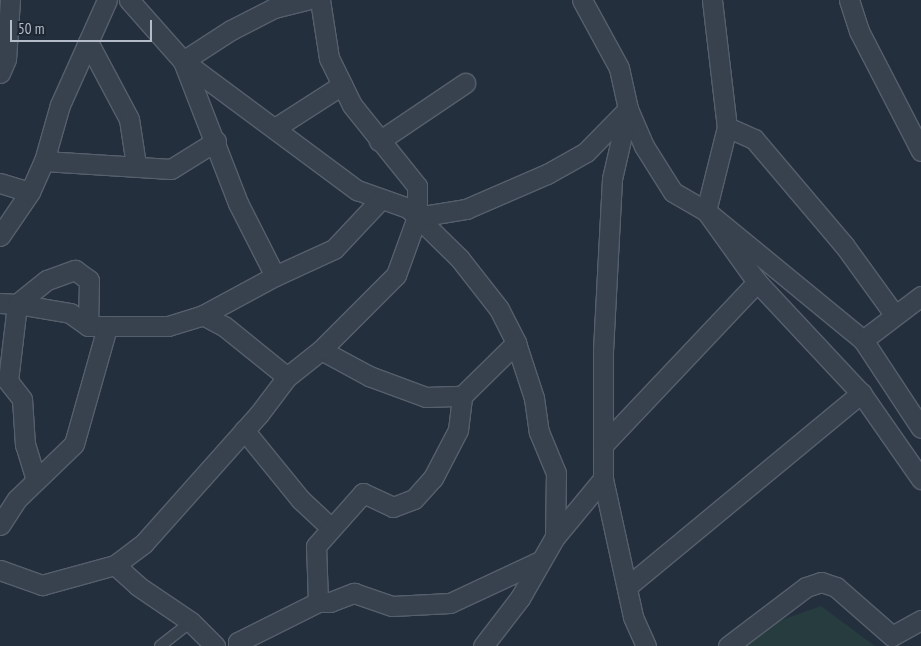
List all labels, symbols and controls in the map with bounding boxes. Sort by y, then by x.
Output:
scale bar [12,10,155,42]
text: 50 m [18,19,44,38]

